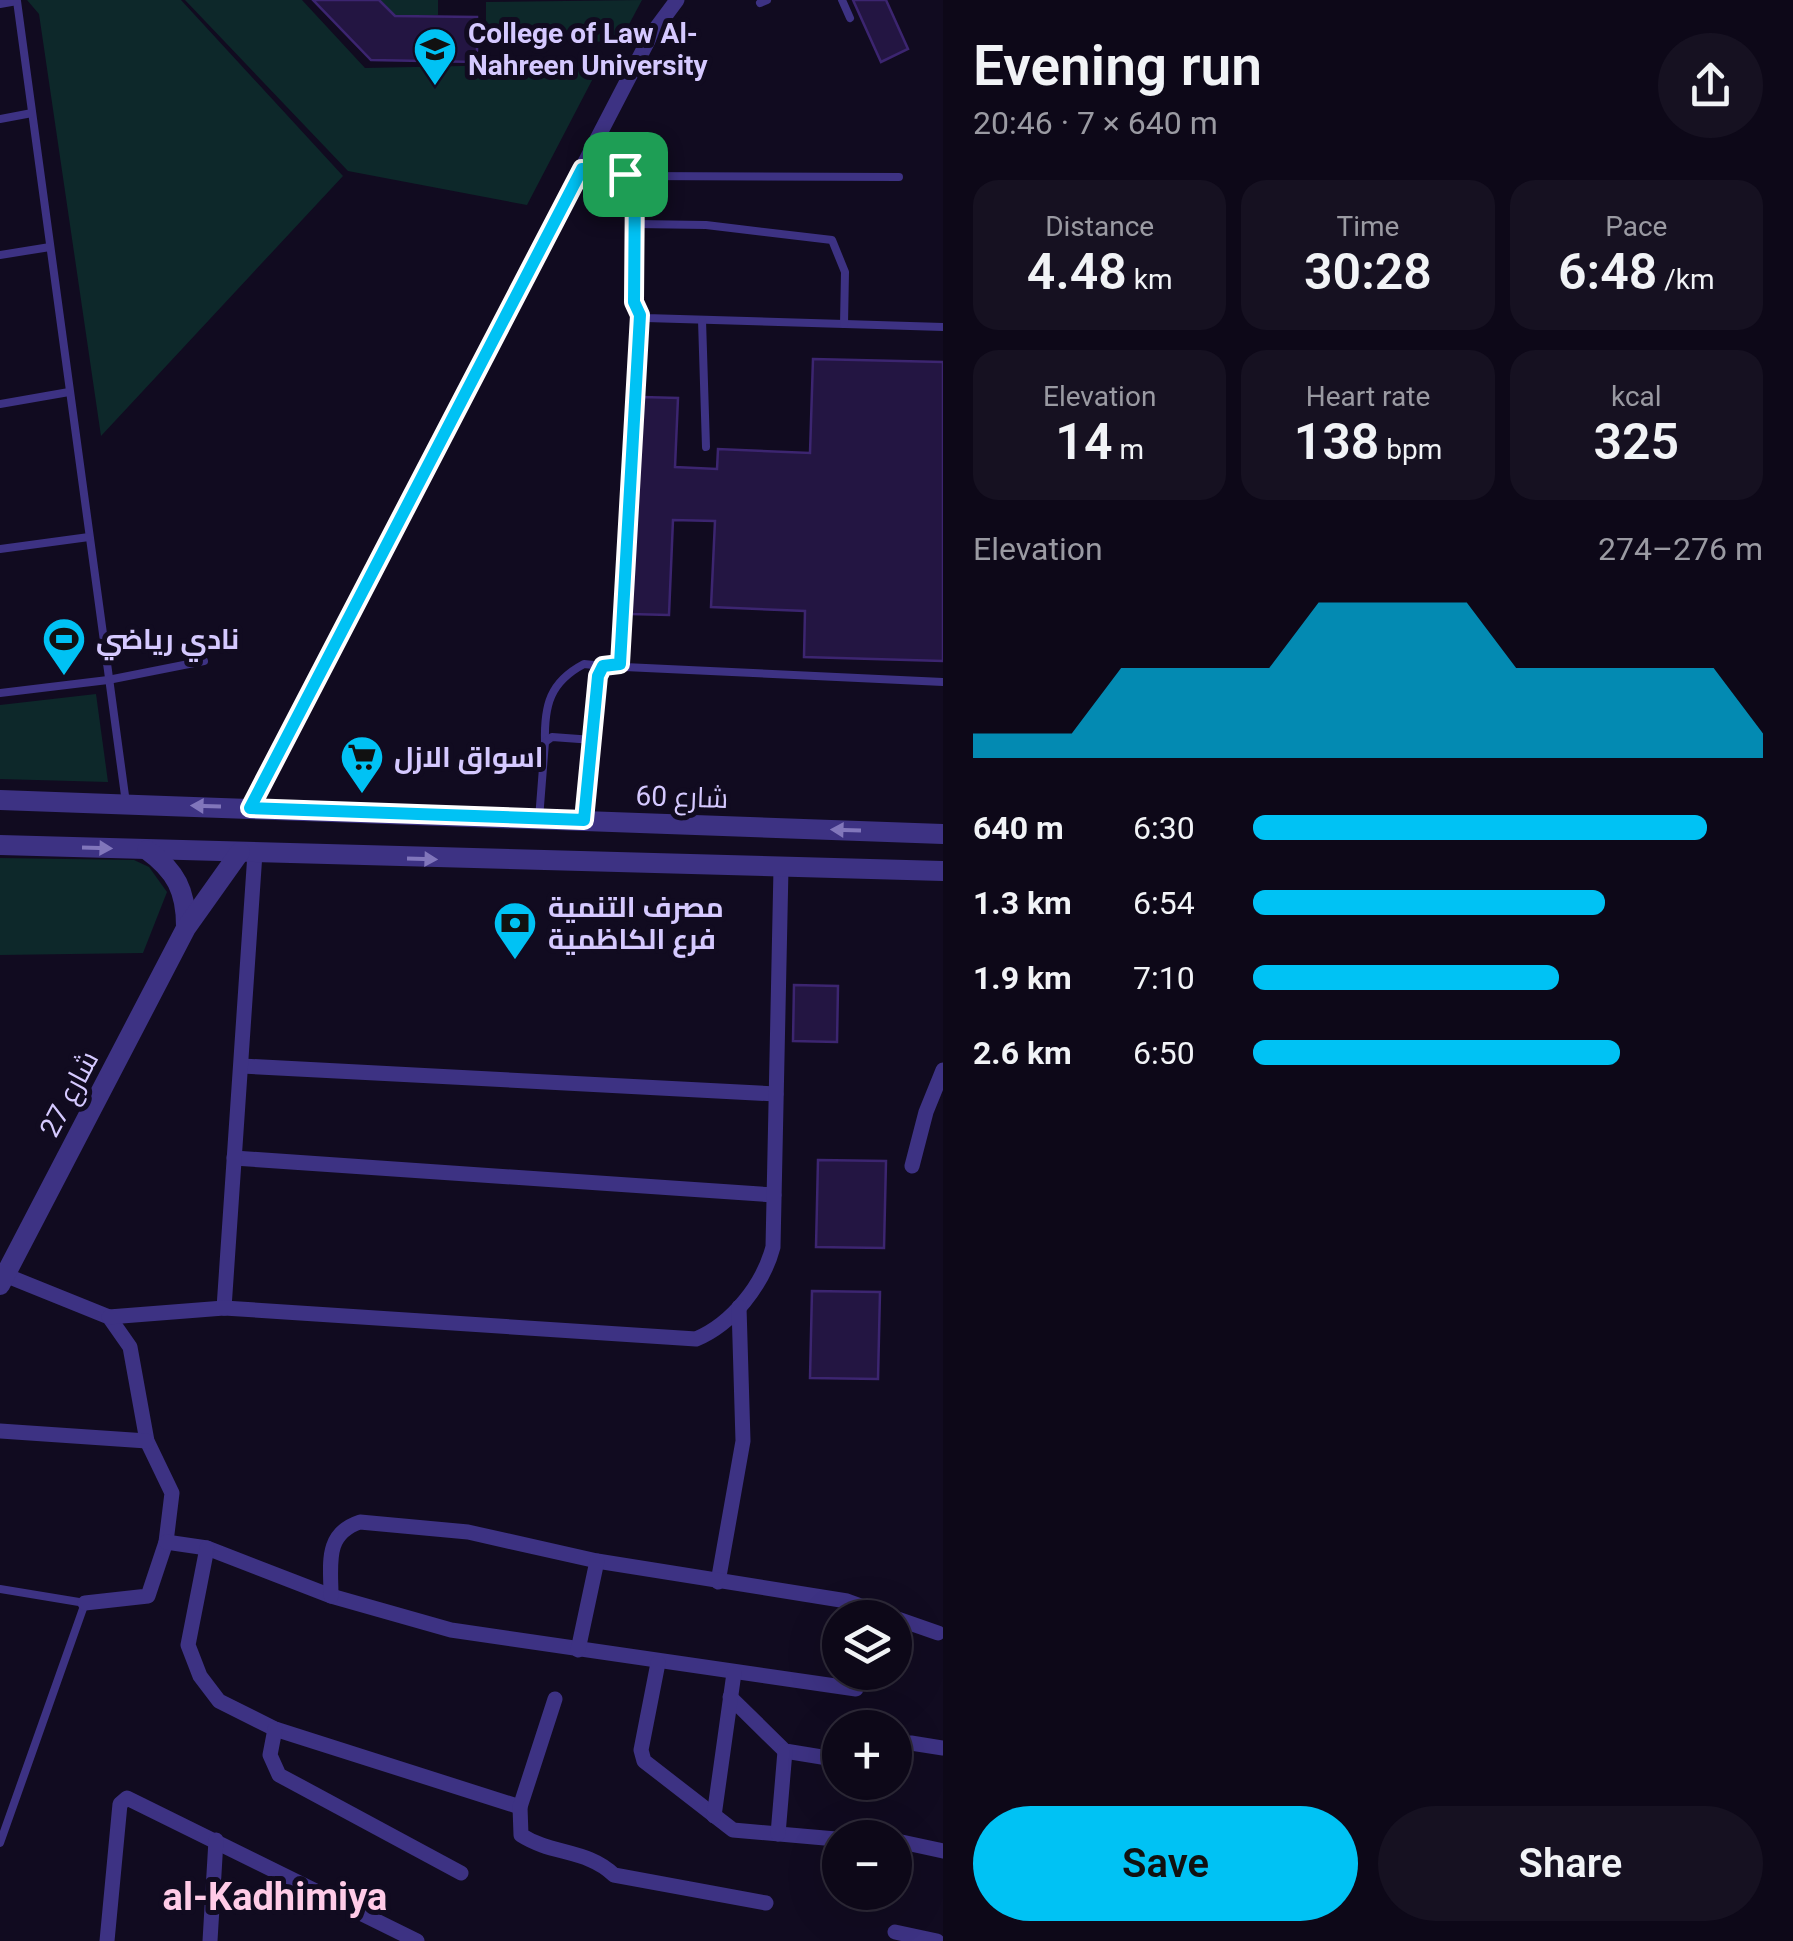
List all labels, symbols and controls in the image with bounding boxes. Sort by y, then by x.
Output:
place label: College of Law Al- Nahreen University [468,17,709,82]
school or university icon: College of Law Al- Nahreen University [412,26,458,87]
button: share [1658,33,1763,138]
text: Evening run [973,34,1262,98]
text: 20:46 · 7 × 640 m [973,104,1218,142]
pin [583,132,668,217]
icon: arrive [598,147,653,202]
text: Distance [1045,210,1154,243]
text: Time [1337,210,1399,243]
text: Pace [1605,210,1667,243]
text: 4.48 [1027,243,1127,301]
text: 30:28 [1304,243,1432,301]
text: 6:48 [1558,243,1657,301]
text: km [1127,263,1172,296]
text: /km [1657,263,1715,296]
text: Elevation [1043,380,1156,413]
text: Heart rate [1306,380,1430,413]
text: kcal [1611,380,1662,413]
text: 14 [1055,413,1112,471]
text: 138 [1294,413,1379,471]
text: 325 [1593,413,1679,471]
text: m [1112,433,1144,466]
text: bpm [1379,433,1442,466]
text: Elevation [973,530,1103,568]
text: 274–276 m [1598,530,1763,568]
sports icon: نادي رياضي [41,616,87,677]
place label: نادي رياضي [96,623,239,662]
supermarket icon: اسواق الازل [339,734,385,795]
place label: اسواق الازل [394,741,544,775]
street label: شارع 60 [635,779,729,817]
one-way arrow [190,798,222,814]
text: 640 m [973,809,1064,847]
text: 6:30 [1133,809,1195,847]
one-way arrow [829,822,861,838]
one-way arrow [82,841,114,857]
one-way arrow [407,852,439,868]
text: 1.3 km [973,884,1072,922]
text: 6:54 [1133,884,1195,922]
place label: مصرف التنمية فرع الكاظمية [548,891,724,958]
bank icon: مصرف التنمية فرع الكاظمية [492,900,538,961]
text: 1.9 km [973,959,1072,997]
text: 7:10 [1133,959,1195,997]
text: 2.6 km [973,1034,1072,1072]
text: 6:50 [1133,1034,1195,1072]
street label: شارع 27 [33,1045,107,1144]
map controls [822,1600,912,1910]
button: layers [822,1600,912,1690]
button: + [822,1710,912,1800]
button: Save [973,1806,1358,1921]
button: Share [1378,1806,1763,1921]
button: − [822,1820,912,1910]
district label: al-Kadhimiya [163,1875,387,1919]

